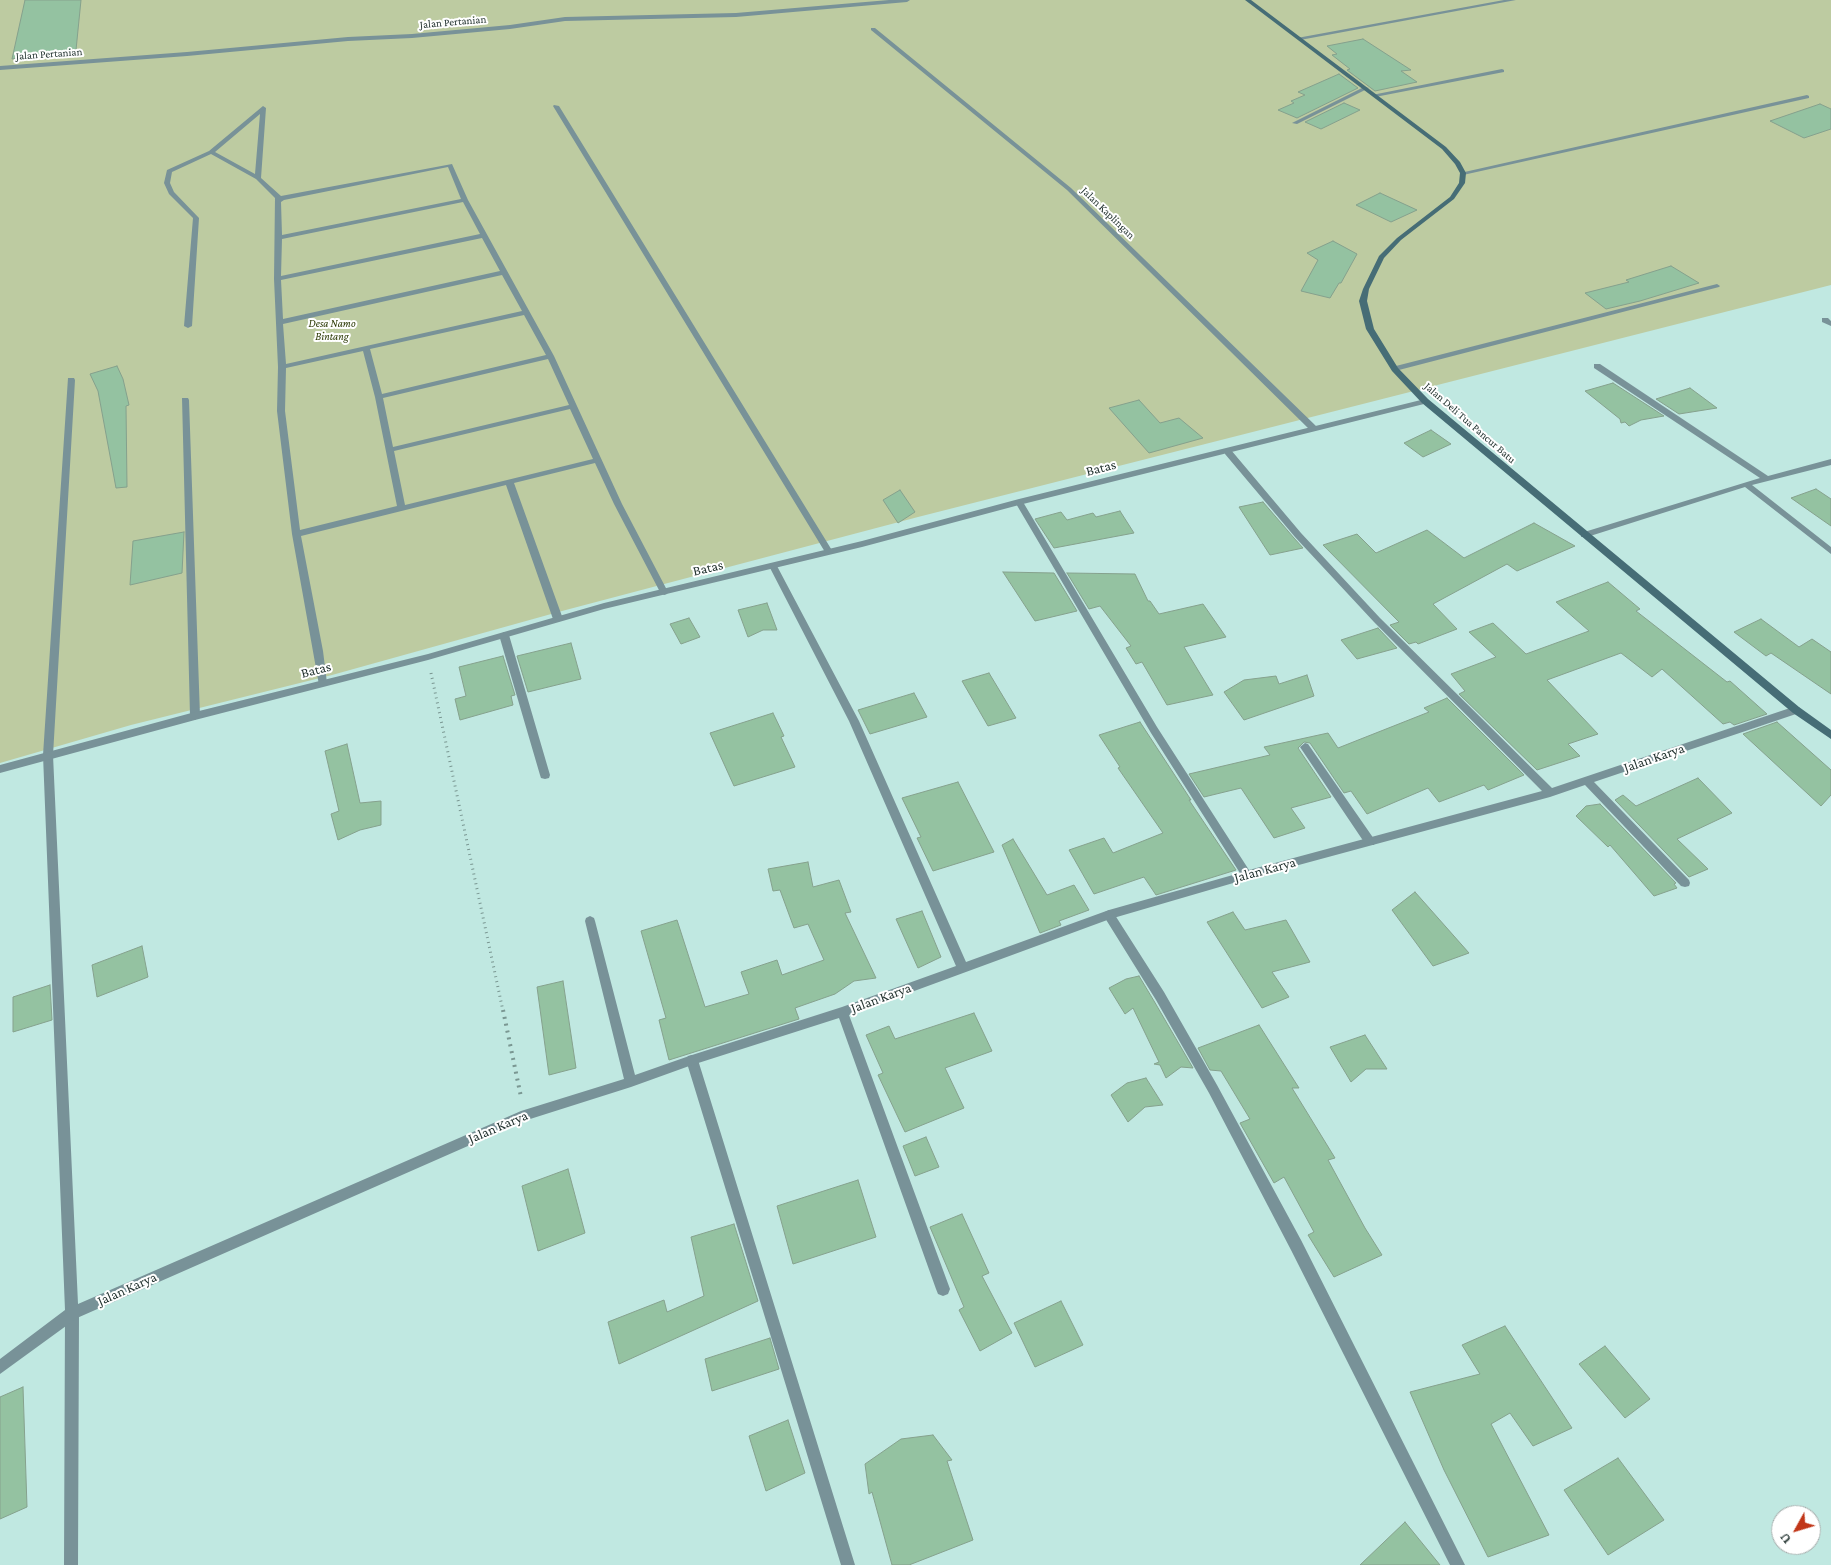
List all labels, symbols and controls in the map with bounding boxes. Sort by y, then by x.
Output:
street label: Jalan Pertanian [419,13,487,31]
street label: Jalan Pertanian [15,45,83,63]
street label: Jalan Kaplingan [1078,184,1138,242]
park label: Desa Namo Bintang [308,317,356,343]
street label: Jalan Deli Tua Pancur Batu [1422,380,1518,466]
street label: Batas [1084,456,1118,480]
street label: Batas [691,556,725,580]
street label: Batas [299,658,333,682]
street label: Jalan Karya [1621,740,1687,776]
street label: Jalan Karya [1232,854,1298,886]
street label: Jalan Karya [848,979,914,1017]
street label: Jalan Karya [466,1107,530,1147]
street label: Jalan Karya [95,1268,159,1310]
north arrow [1771,1505,1821,1555]
text: U [1776,1530,1794,1548]

